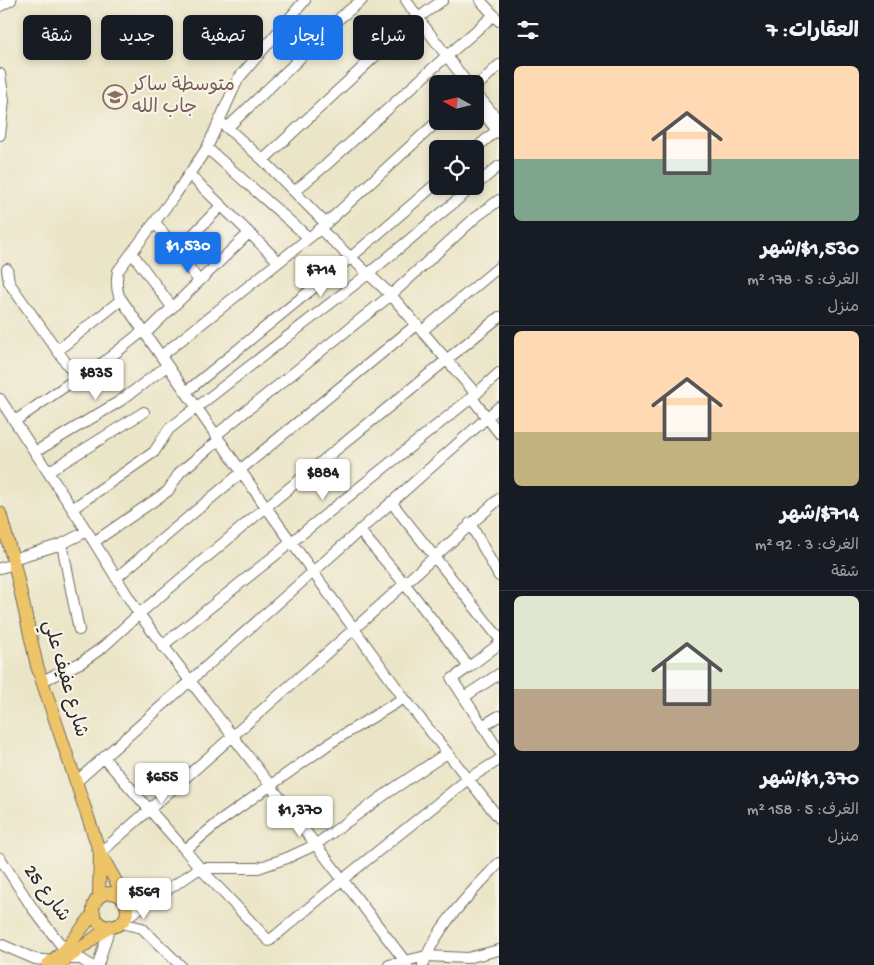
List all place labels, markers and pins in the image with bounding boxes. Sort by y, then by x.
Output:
place label: متوسطة ساكر جاب الله [130,75,235,120]
school or university icon: متوسطة ساكر جاب الله [102,84,128,110]
pin: $1,530 [147,232,229,274]
pin: $714 [291,256,351,298]
pin: $835 [66,358,126,401]
pin: $884 [293,458,353,501]
pin: $655 [132,762,192,805]
pin: $1,370 [259,796,341,838]
pin: $569 [114,878,174,920]

